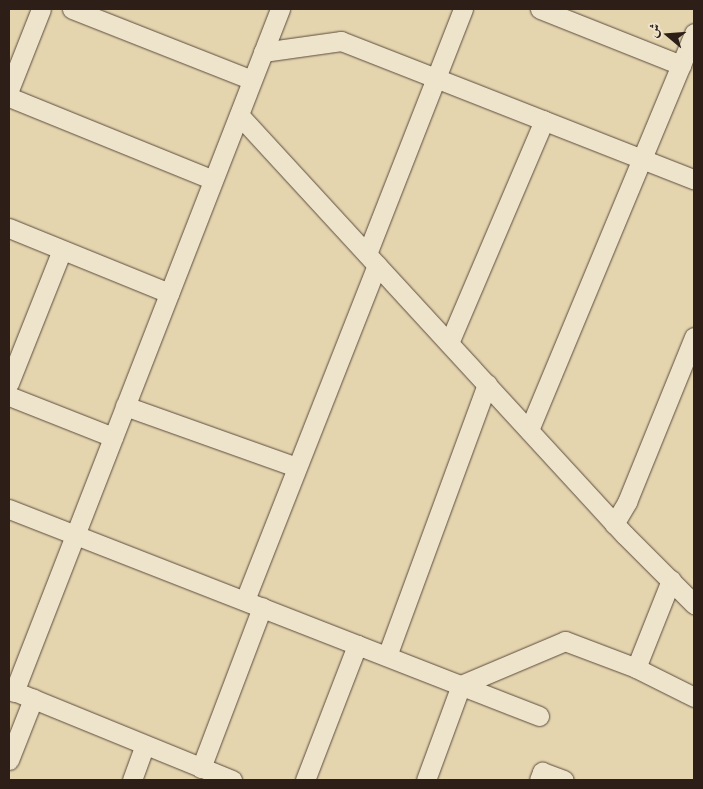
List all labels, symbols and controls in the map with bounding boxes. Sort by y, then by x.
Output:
north arrow [643,10,693,60]
text: ش [643,21,664,40]

